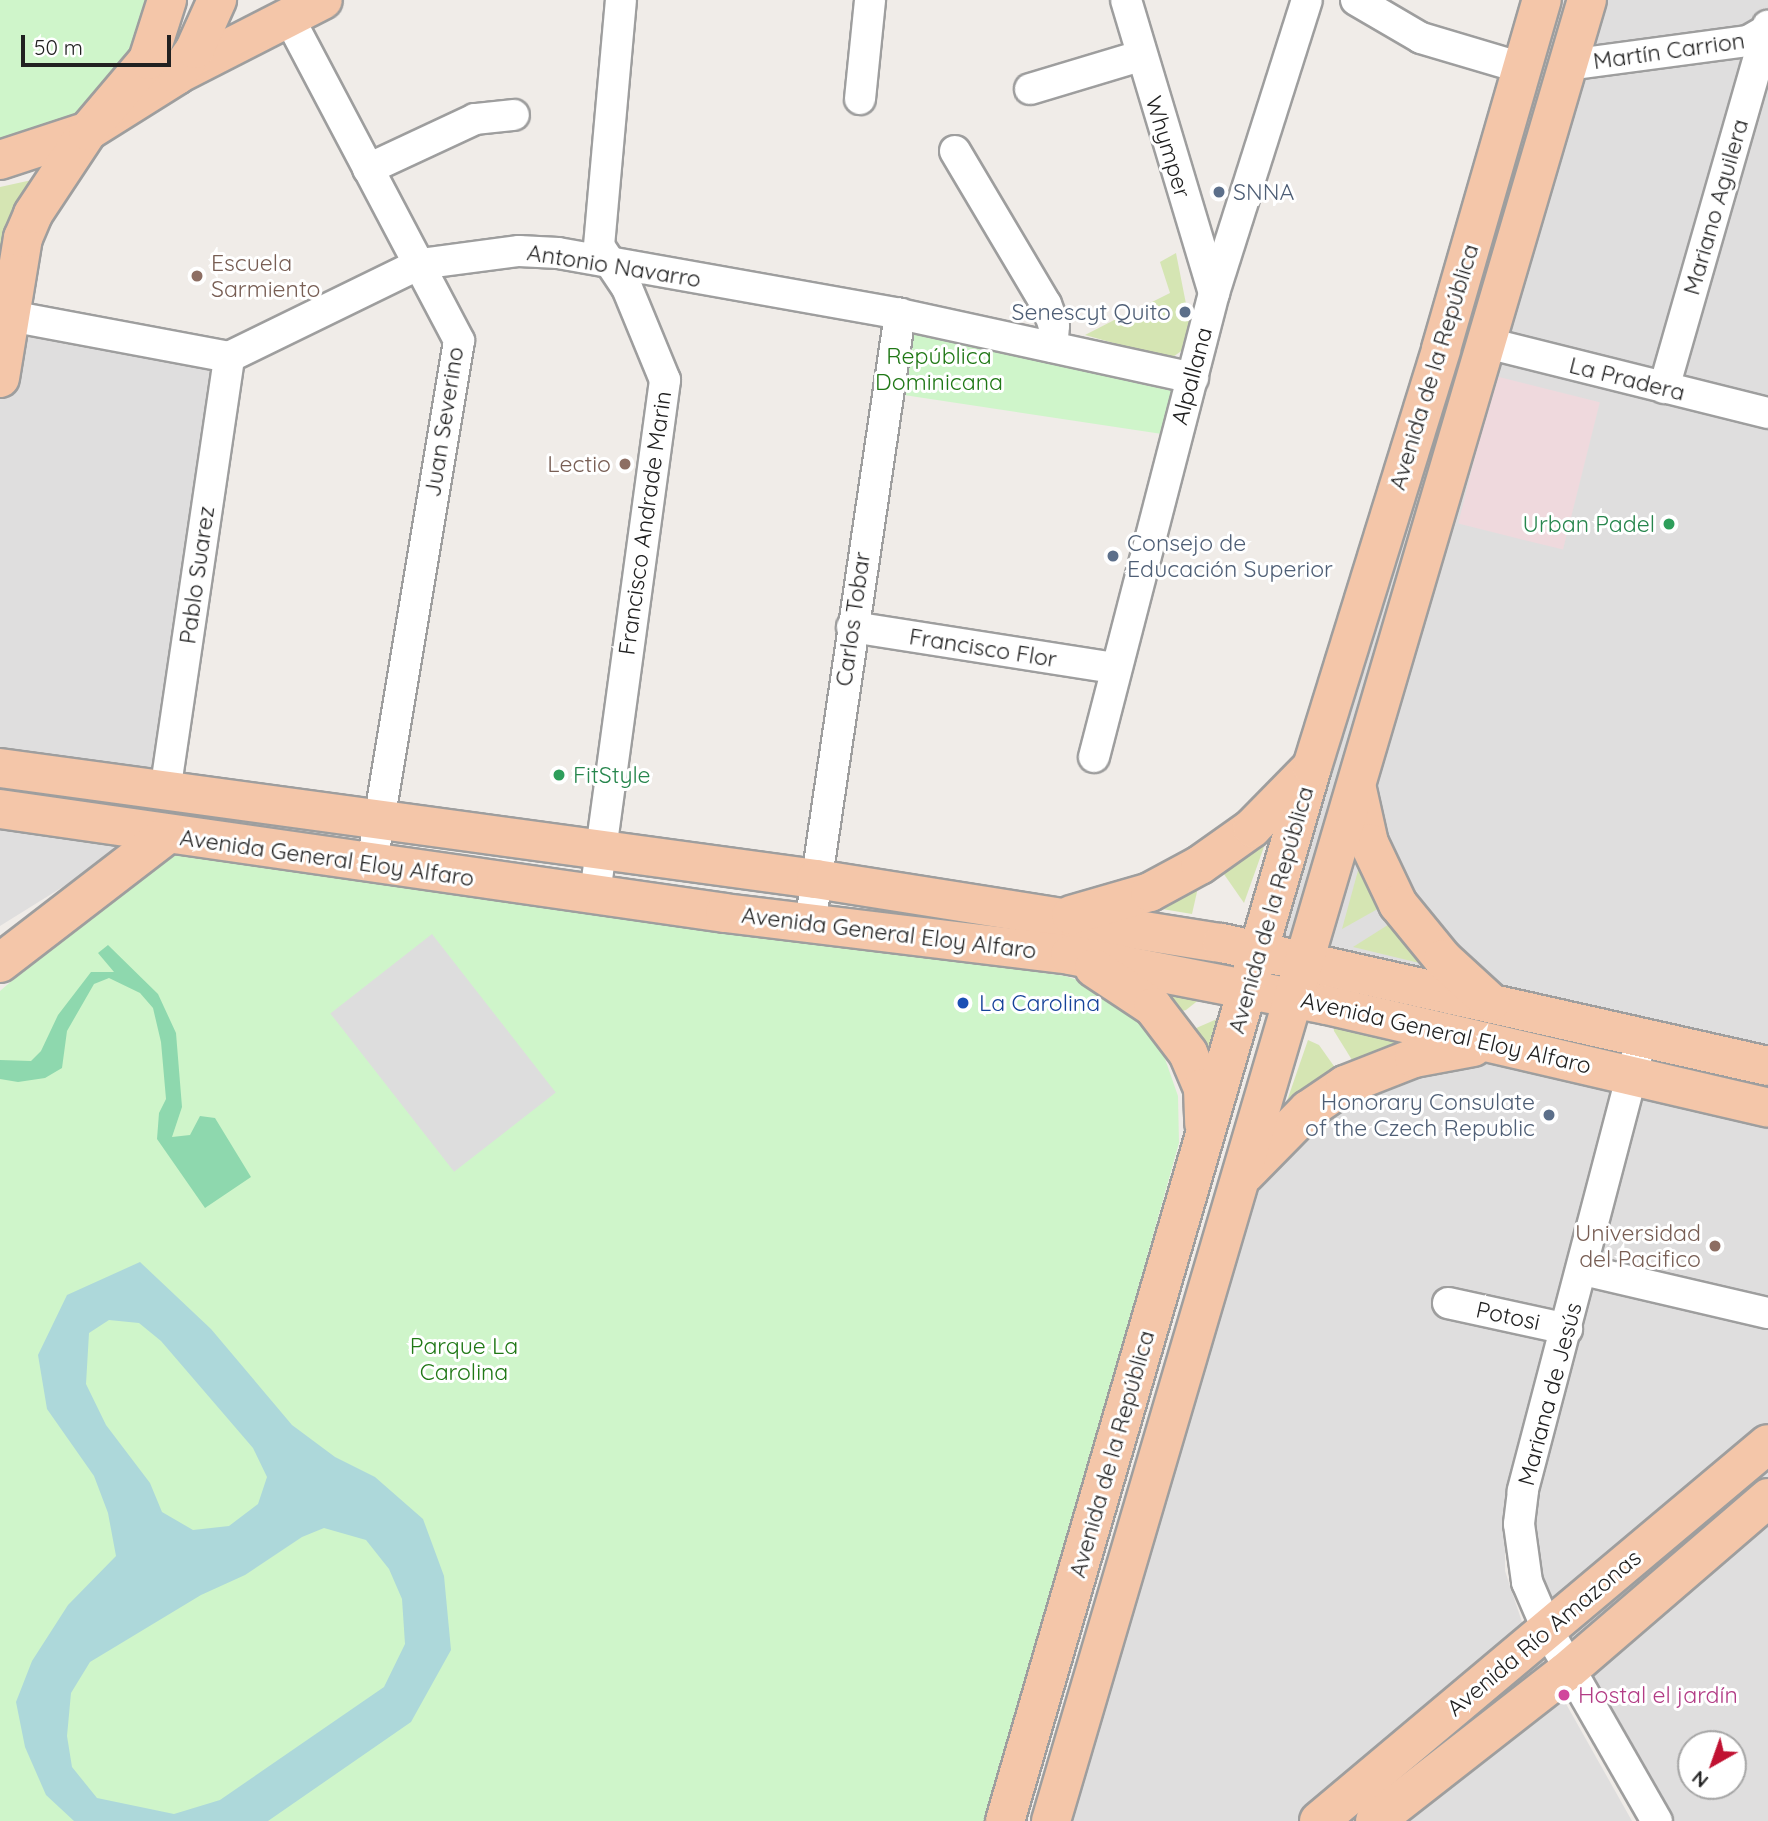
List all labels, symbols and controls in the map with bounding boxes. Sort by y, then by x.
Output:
scale bar [24,21,175,65]
street label: Martín Carrion [1591,27,1747,75]
text: 50 m [34,34,83,60]
street label: Whymper [1139,93,1197,201]
street label: Mariano Aguilera [1678,116,1754,298]
place label: SNNA [1233,178,1294,206]
marker: SNNA [1211,184,1227,200]
street label: Antonio Navarro [525,239,703,293]
street label: Avenida de la República [1383,241,1485,493]
place label: Escuela Sarmiento [211,249,320,303]
marker: Escuela Sarmiento [189,268,205,284]
place label: Senescyt Quito [1012,298,1171,326]
marker: Senescyt Quito [1177,304,1193,320]
street label: Alpallana [1166,324,1218,428]
park label: República Dominicana [875,342,1003,396]
street label: Juan Severino [419,345,469,499]
street label: La Pradera [1566,351,1688,407]
street label: Francisco Andrade Marin [613,389,677,657]
place label: Lectio [547,450,611,478]
marker: Lectio [617,456,633,472]
street label: Pablo Suarez [174,504,220,646]
place label: Urban Padel [1523,510,1655,538]
marker: Urban Padel [1661,516,1677,532]
place label: Consejo de Educación Superior [1127,529,1333,583]
marker: Consejo de Educación Superior [1105,548,1121,564]
street label: Carlos Tobar [830,550,876,688]
street label: Francisco Flor [907,623,1059,673]
place label: FitStyle [573,761,651,789]
marker: FitStyle [551,767,567,783]
street label: Avenida de la República [1222,783,1320,1037]
street label: Avenida General Eloy Alfaro [178,824,476,892]
street label: Avenida General Eloy Alfaro [740,901,1038,965]
street label: Avenida General Eloy Alfaro [1298,986,1594,1080]
place label: La Carolina [979,989,1100,1017]
marker: La Carolina [953,993,973,1013]
place label: Honorary Consulate of the Czech Republic [1305,1088,1535,1142]
marker: Honorary Consulate of the Czech Republic [1541,1107,1557,1123]
place label: Universidad del Pacifico [1575,1219,1701,1273]
marker: Universidad del Pacifico [1707,1238,1723,1254]
street label: Potosi [1474,1296,1542,1336]
street label: Mariana de Jesús [1512,1300,1588,1488]
street label: Avenida de la República [1063,1327,1161,1581]
park label: Parque La Carolina [410,1332,518,1386]
street label: Avenida Río Amazonas [1441,1544,1647,1722]
place label: Hostal el jardín [1578,1681,1738,1709]
marker: Hostal el jardín [1556,1687,1572,1703]
north arrow [1677,1730,1747,1800]
text: N [1687,1766,1713,1793]

